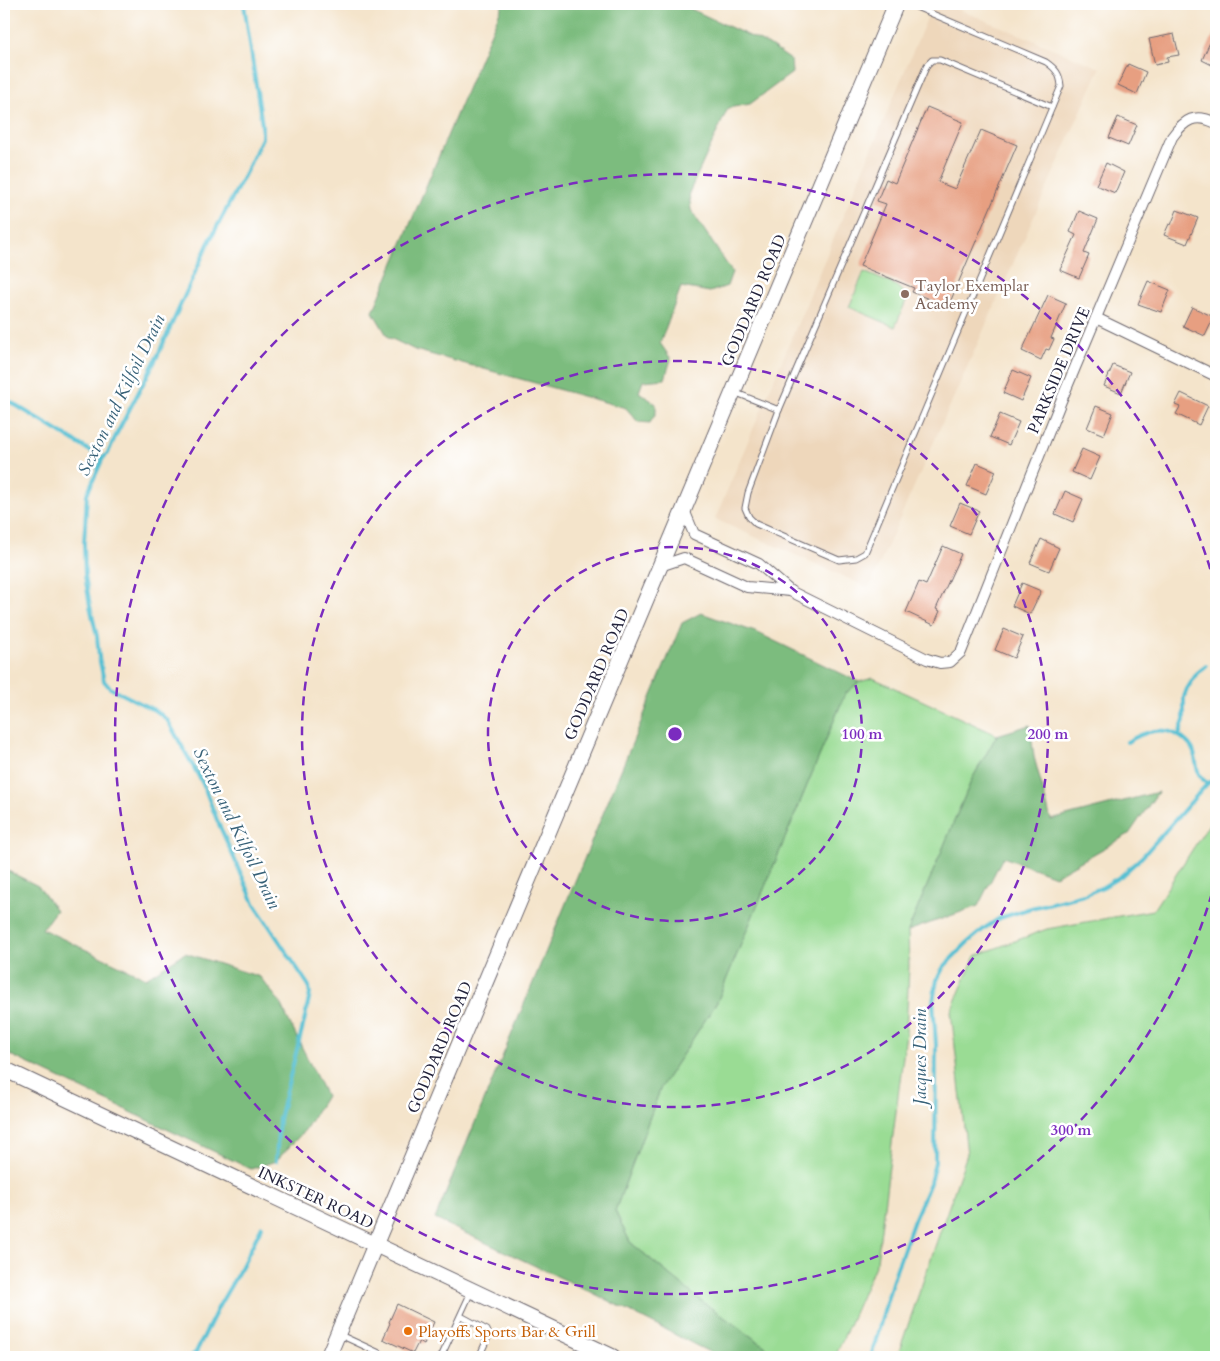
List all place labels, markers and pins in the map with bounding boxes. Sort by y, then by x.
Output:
place label: Taylor Exemplar Academy [915,275,1029,315]
marker: Taylor Exemplar Academy [899,288,911,300]
centre of rings [666,725,684,743]
place label: Playoffs Sports Bar & Grill [418,1321,596,1343]
marker: Playoffs Sports Bar & Grill [402,1325,414,1337]

